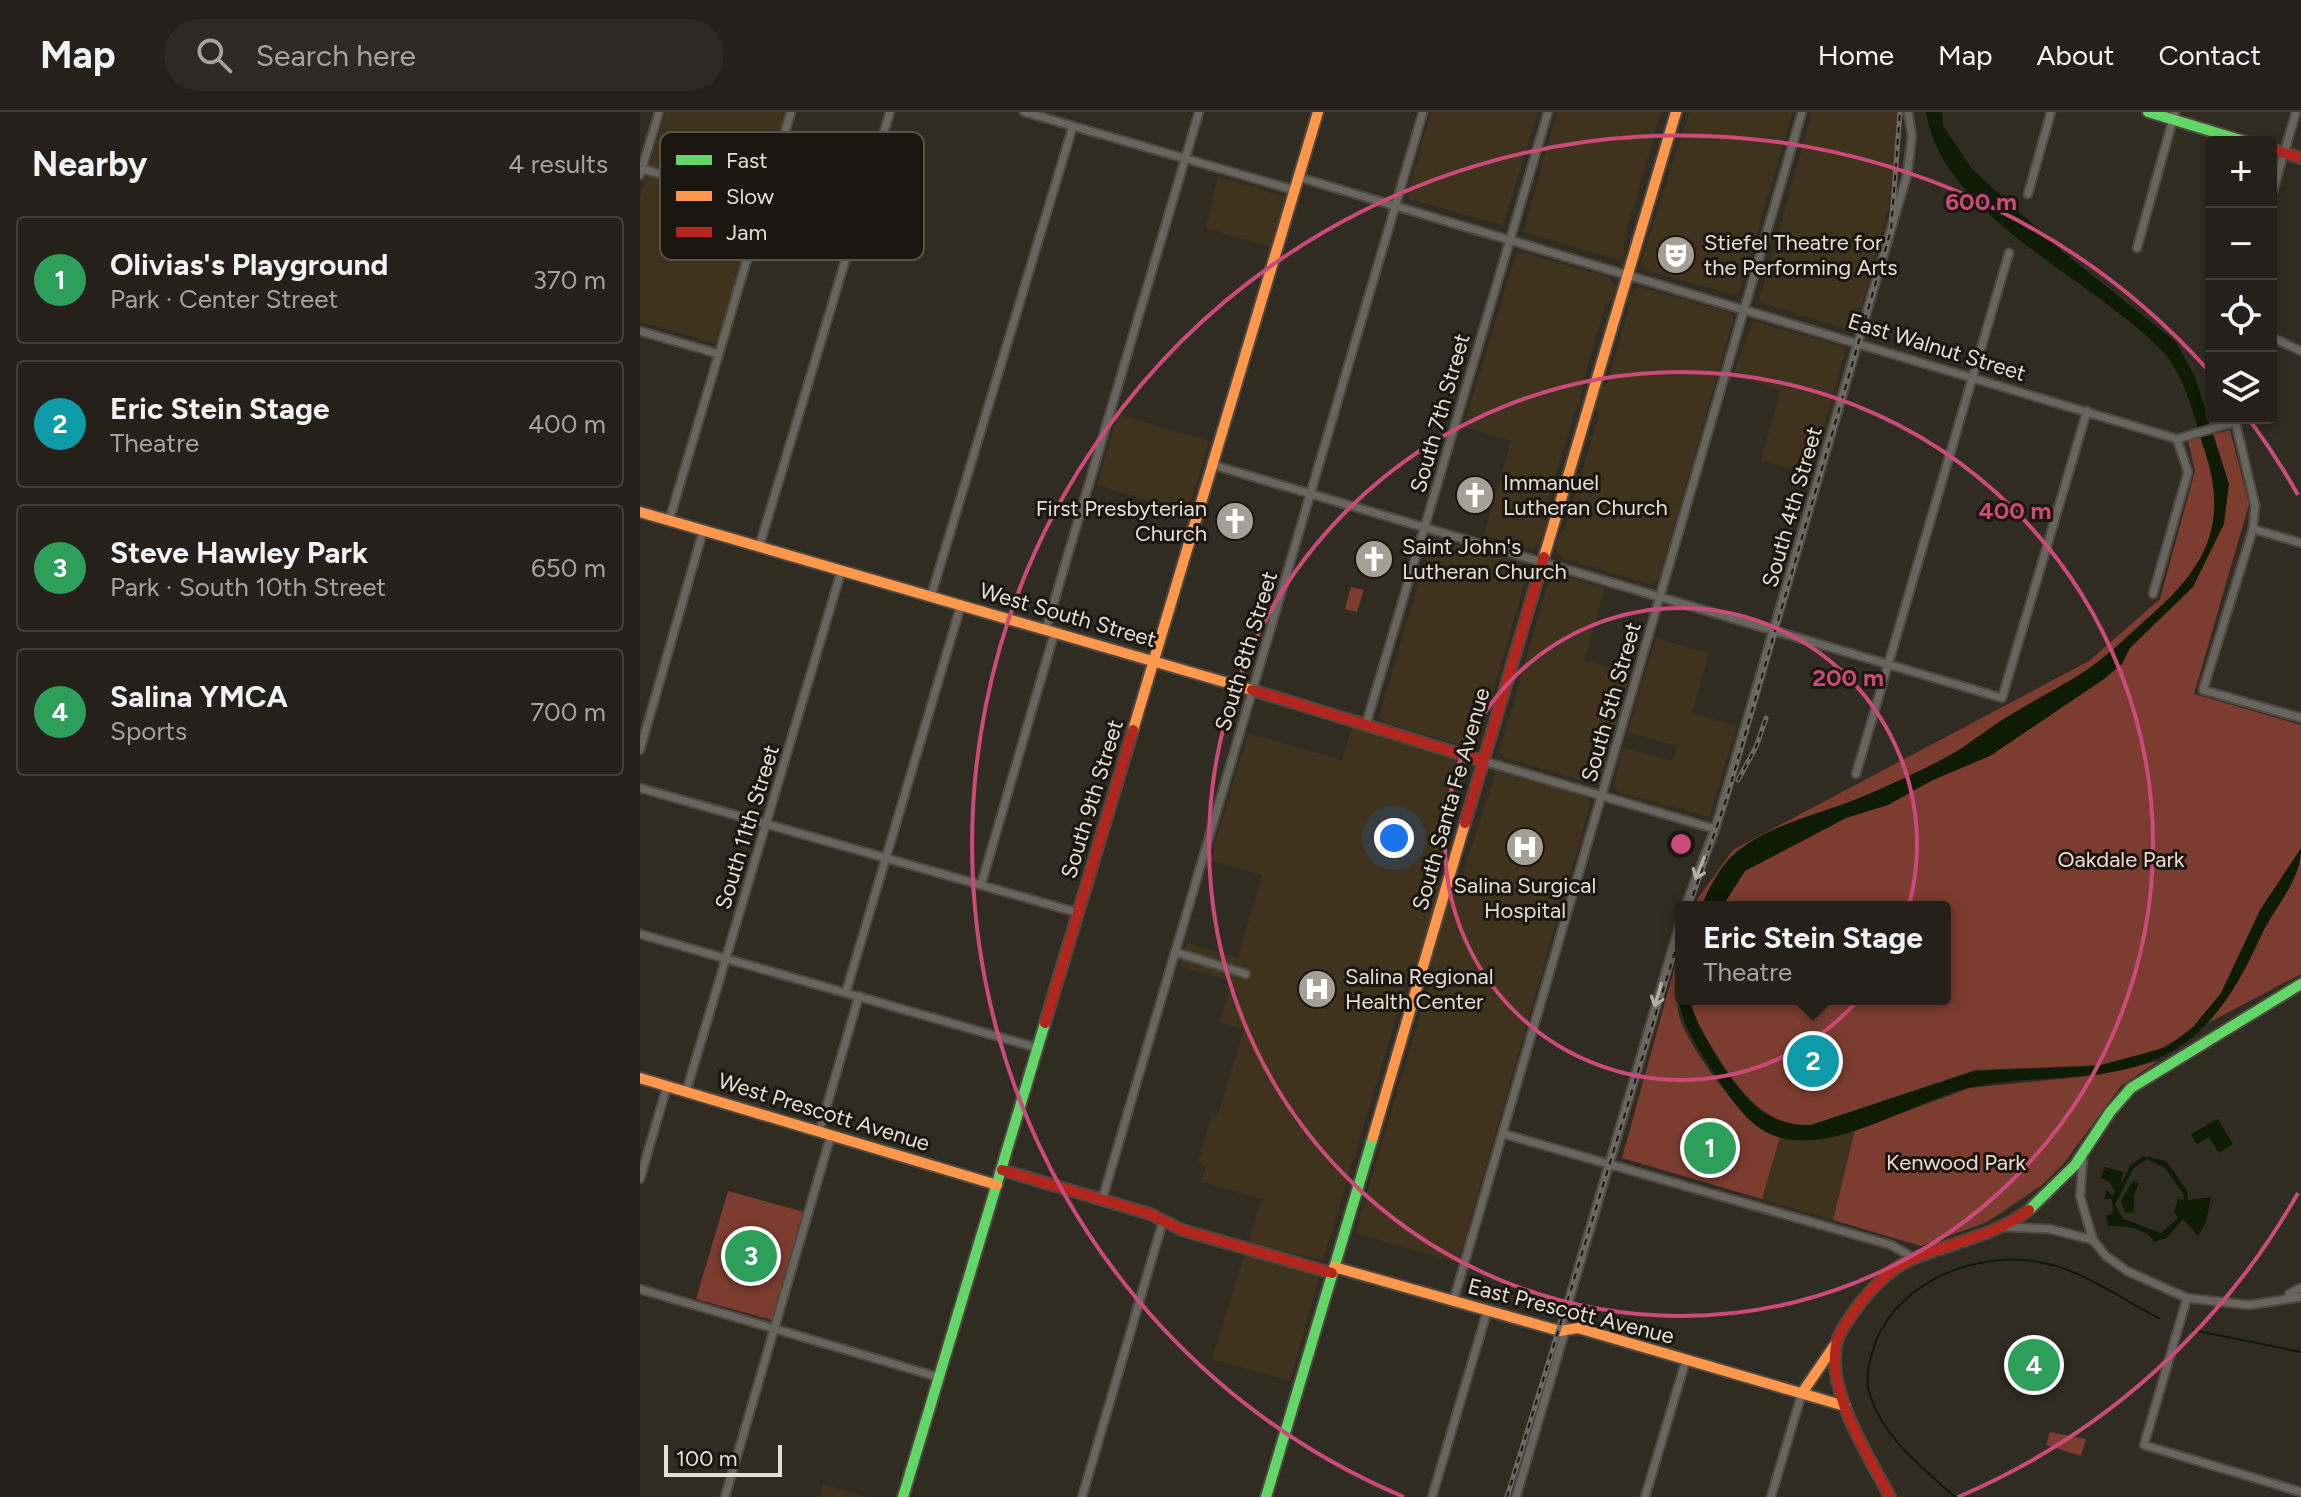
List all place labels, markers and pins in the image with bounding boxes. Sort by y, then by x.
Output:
place label: Stiefel Theatre for the Performing Arts [1704,229,1898,281]
theatre icon: Stiefel Theatre for the Performing Arts [1655,234,1697,276]
place label: Immanuel Lutheran Church [1503,469,1668,521]
church icon: Immanuel Lutheran Church [1454,474,1496,516]
place label: First Presbyterian Church [1036,495,1207,547]
church icon: First Presbyterian Church [1214,500,1256,542]
place label: Saint John's Lutheran Church [1402,533,1567,585]
church icon: Saint John's Lutheran Church [1353,538,1395,580]
hospital icon: Salina Surgical Hospital [1504,826,1546,868]
centre of rings [1667,830,1695,858]
place label: Salina Surgical Hospital [1454,872,1596,924]
place label: Salina Regional Health Center [1345,963,1494,1015]
hospital icon: Salina Regional Health Center [1296,968,1338,1010]
pin: 2 [1787,1031,1839,1091]
pin: 1 [1684,1118,1736,1178]
pin: 3 [725,1226,777,1286]
pin: 4 [2008,1335,2060,1395]

